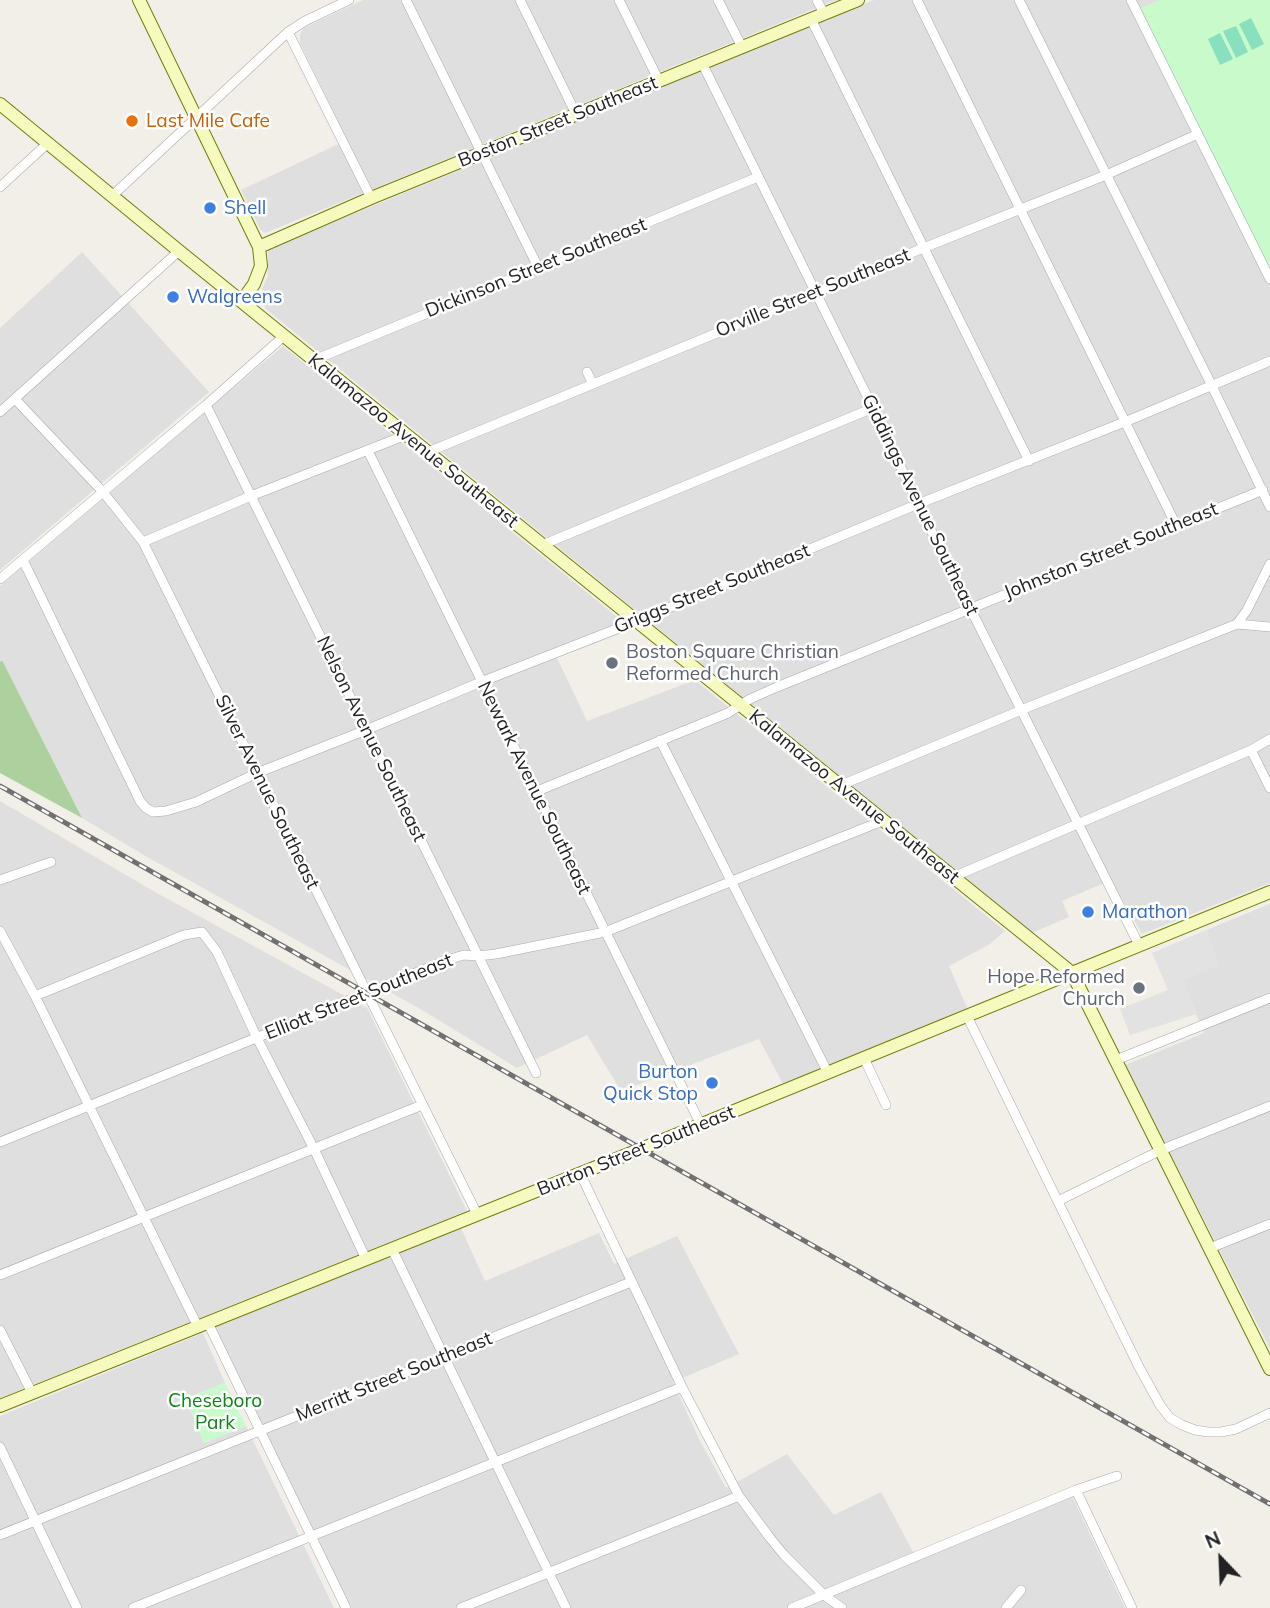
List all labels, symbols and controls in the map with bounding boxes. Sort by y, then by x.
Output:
street label: Boston Street Southeast [455,71,661,173]
place label: Last Mile Cafe [146,110,270,132]
marker: Last Mile Cafe [124,113,140,129]
place label: Shell [224,197,266,219]
marker: Shell [202,200,218,216]
street label: Dickinson Street Southeast [422,213,650,323]
street label: Orville Street Southeast [712,244,914,342]
place label: Walgreens [187,286,282,308]
marker: Walgreens [165,289,181,305]
street label: Kalamazoo Avenue Southeast [303,349,523,533]
street label: Giddings Avenue Southeast [856,391,984,619]
street label: Johnston Street Southeast [1001,498,1221,604]
street label: Griggs Street Southeast [611,539,813,639]
street label: Nelson Avenue Southeast [311,633,431,845]
place label: Boston Square Christian Reformed Church [626,641,839,685]
marker: Boston Square Christian Reformed Church [604,655,620,671]
street label: Newark Avenue Southeast [472,678,596,898]
street label: Silver Avenue Southeast [210,691,324,893]
street label: Kalamazoo Avenue Southeast [744,705,964,889]
place label: Marathon [1102,901,1188,923]
marker: Marathon [1080,904,1096,920]
street label: Elliott Street Southeast [262,949,456,1045]
place label: Hope Reformed Church [987,966,1125,1010]
marker: Hope Reformed Church [1131,980,1147,996]
place label: Burton Quick Stop [603,1061,698,1105]
marker: Burton Quick Stop [704,1075,720,1091]
street label: Burton Street Southeast [534,1101,738,1201]
street label: Merritt Street Southeast [293,1327,495,1427]
park label: Cheseboro Park [168,1390,262,1434]
north arrow [1186,1524,1256,1594]
text: N [1201,1526,1224,1554]

